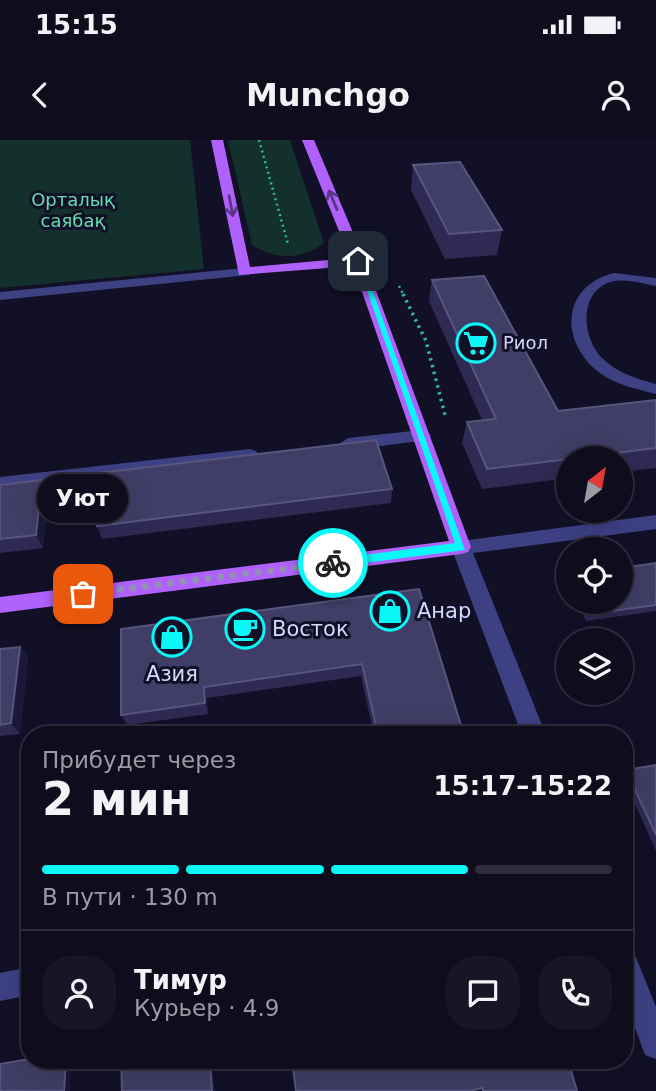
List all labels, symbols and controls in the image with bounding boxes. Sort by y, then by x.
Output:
text: 15:15 [35,10,118,40]
icon: back [21,76,59,114]
text: Munchgo [246,76,410,114]
icon: person [597,76,635,114]
park label: Орталық саябақ [31,189,115,231]
one-way arrow [326,190,339,212]
one-way arrow [224,194,238,217]
pin [328,231,388,291]
icon: home [339,242,377,280]
supermarket icon: Риол [455,322,497,364]
place label: Риол [503,332,548,353]
north arrow [556,446,634,523]
map controls [556,446,633,705]
callout: Уют [38,475,128,524]
text: Уют [56,485,109,511]
courier [298,528,368,598]
button: locate [556,537,633,614]
icon: bike [314,544,352,582]
pin [53,564,113,624]
icon: bag [64,575,102,613]
shop icon: Анар [369,590,411,632]
place label: Анар [417,599,471,623]
cafe icon: Восток [224,608,266,650]
shop icon: Азия [151,616,193,658]
place label: Восток [272,617,349,641]
button: layers [556,628,633,705]
place label: Азия [146,662,198,686]
text: Прибудет через [42,747,236,773]
text: 15:17–15:22 [433,771,612,801]
text: 2 мин [42,772,192,826]
text: В пути · 130 m [42,884,218,910]
button: person [42,956,116,1030]
button: chat [446,956,520,1030]
button: phone [538,956,612,1030]
text: Тимур [134,965,227,995]
text: Курьер · 4.9 [134,995,279,1021]

